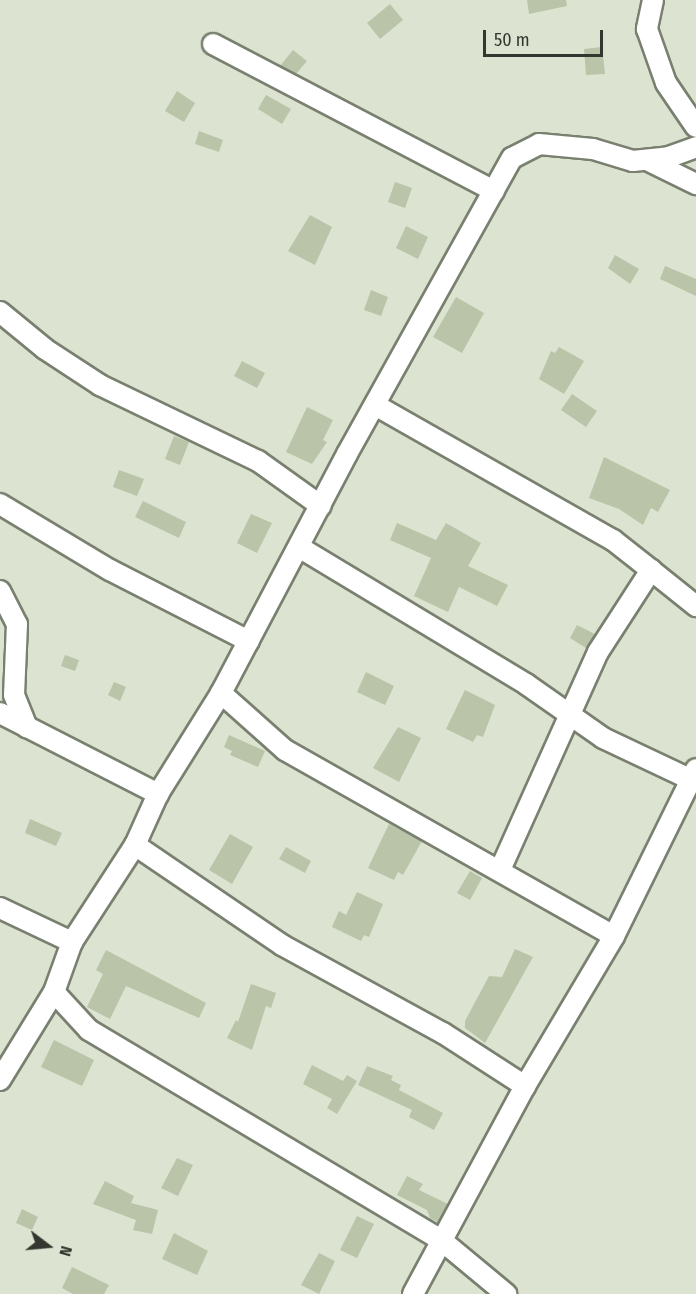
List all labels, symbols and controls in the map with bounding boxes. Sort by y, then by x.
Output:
scale bar [486,18,606,56]
text: 50 m [494,29,530,51]
north arrow [18,1216,78,1276]
text: N [55,1244,76,1258]

